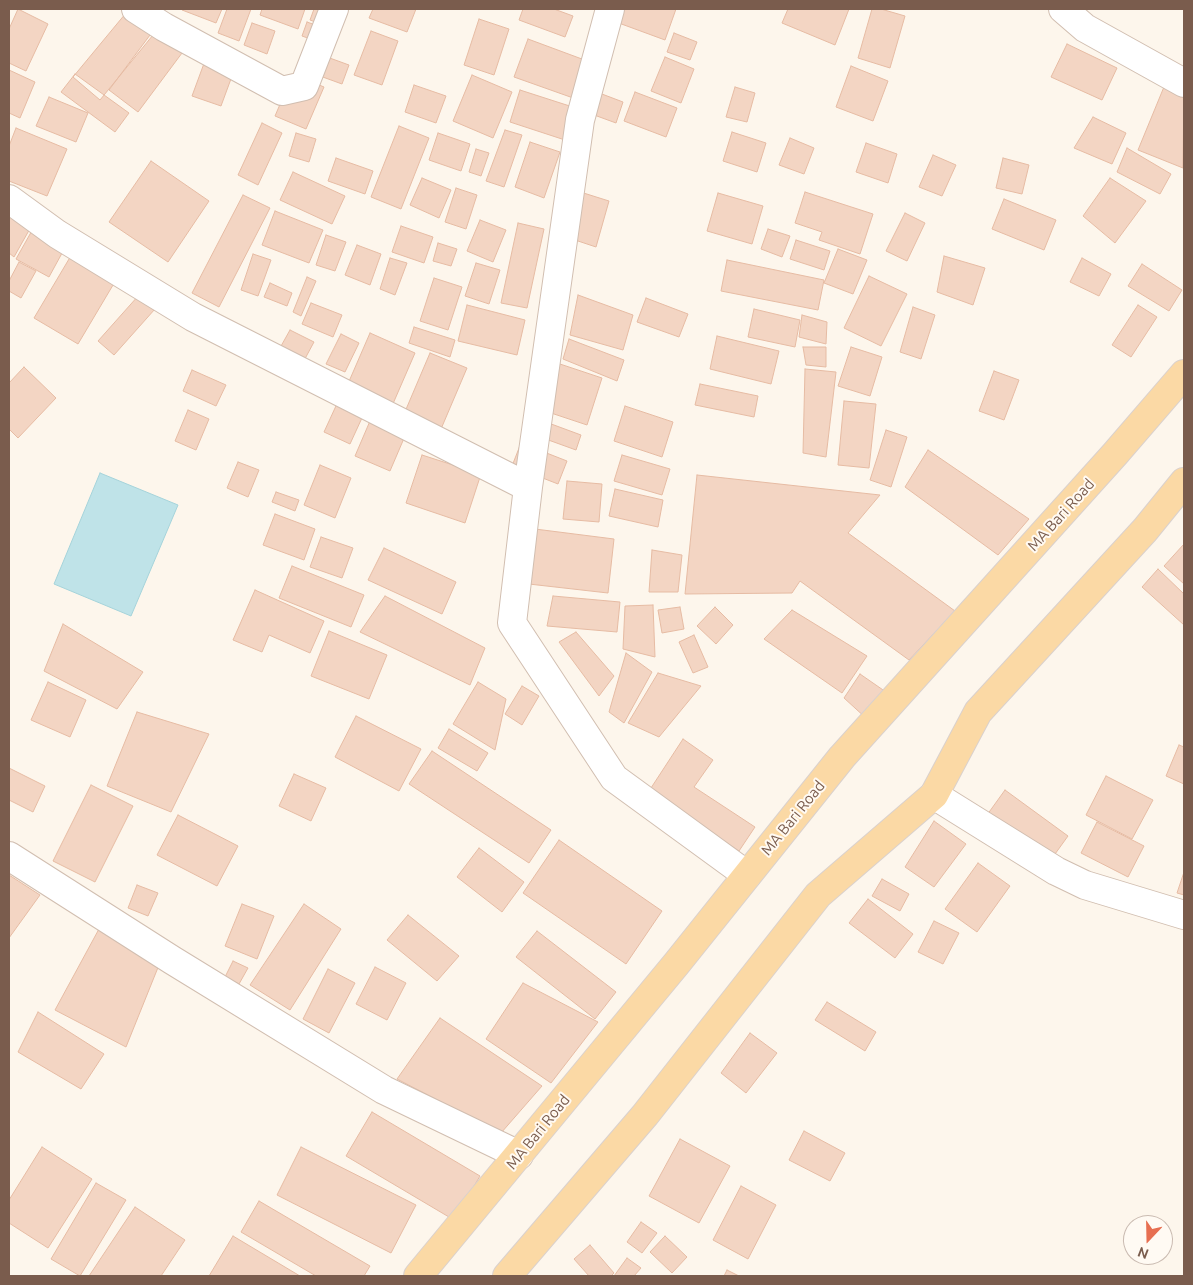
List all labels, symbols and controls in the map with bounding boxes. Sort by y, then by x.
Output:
street label: MA Bari Road [1024,475,1098,555]
street label: MA Bari Road [757,777,829,859]
street label: MA Bari Road [502,1091,574,1173]
north arrow [1123,1215,1173,1265]
text: N [1135,1244,1151,1262]

